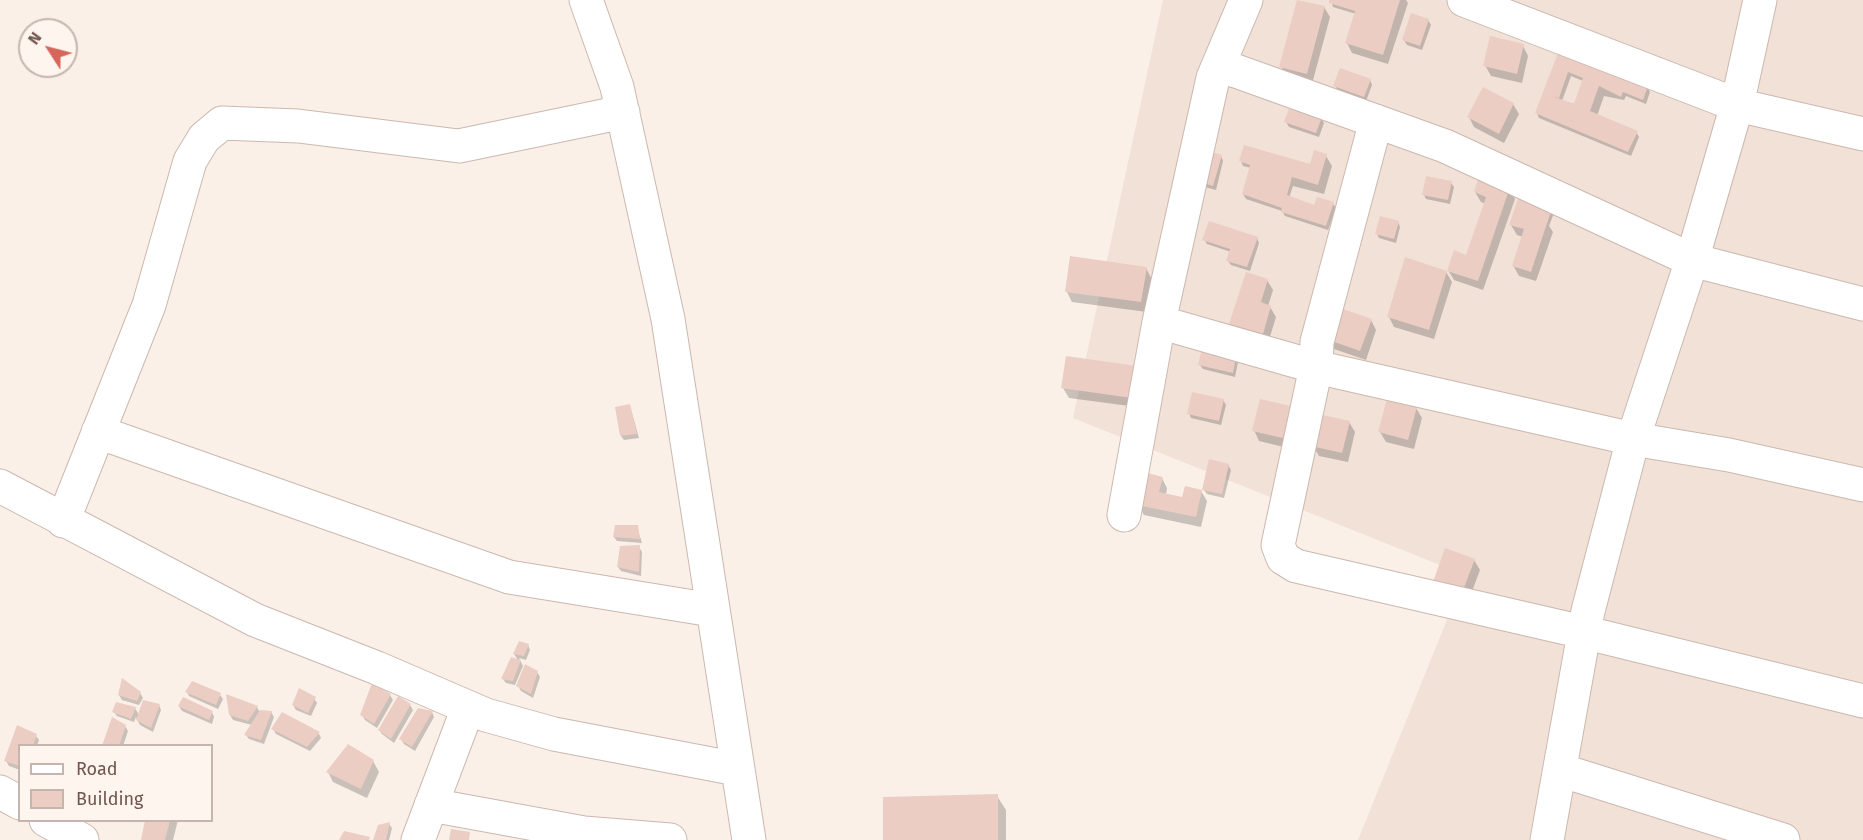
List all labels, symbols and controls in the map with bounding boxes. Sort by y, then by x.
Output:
north arrow [18,18,78,78]
text: N [24,28,45,48]
legend [18,744,213,822]
text: Road [76,758,118,780]
text: Building [76,788,143,810]

